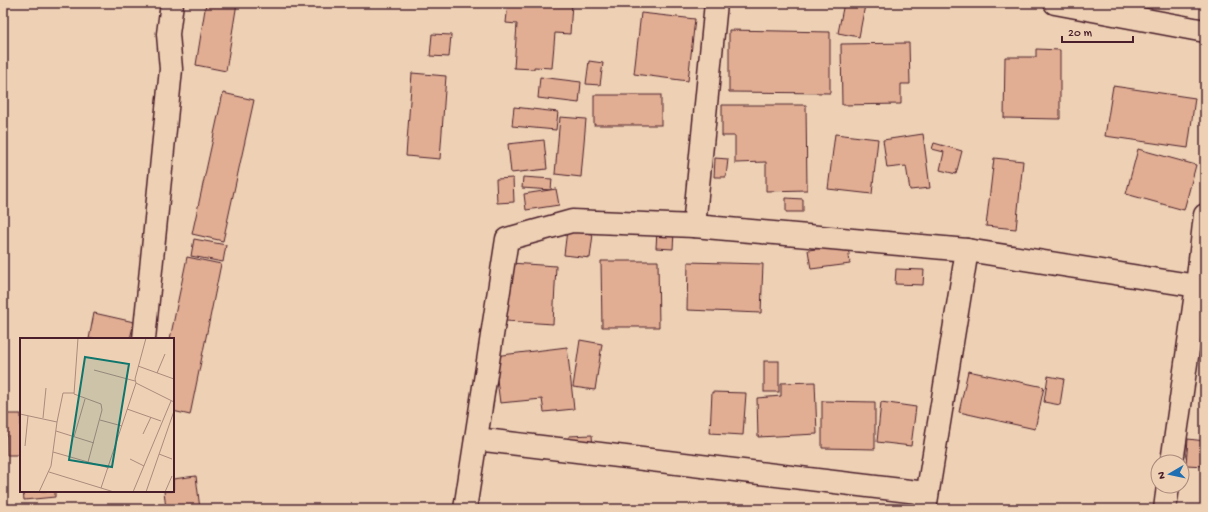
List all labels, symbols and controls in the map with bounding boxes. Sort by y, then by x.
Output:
scale bar [1062,18,1133,44]
text: 20 m [1068,27,1093,41]
inset map [20,338,174,492]
north arrow [1150,454,1190,494]
text: N [1156,471,1169,480]

